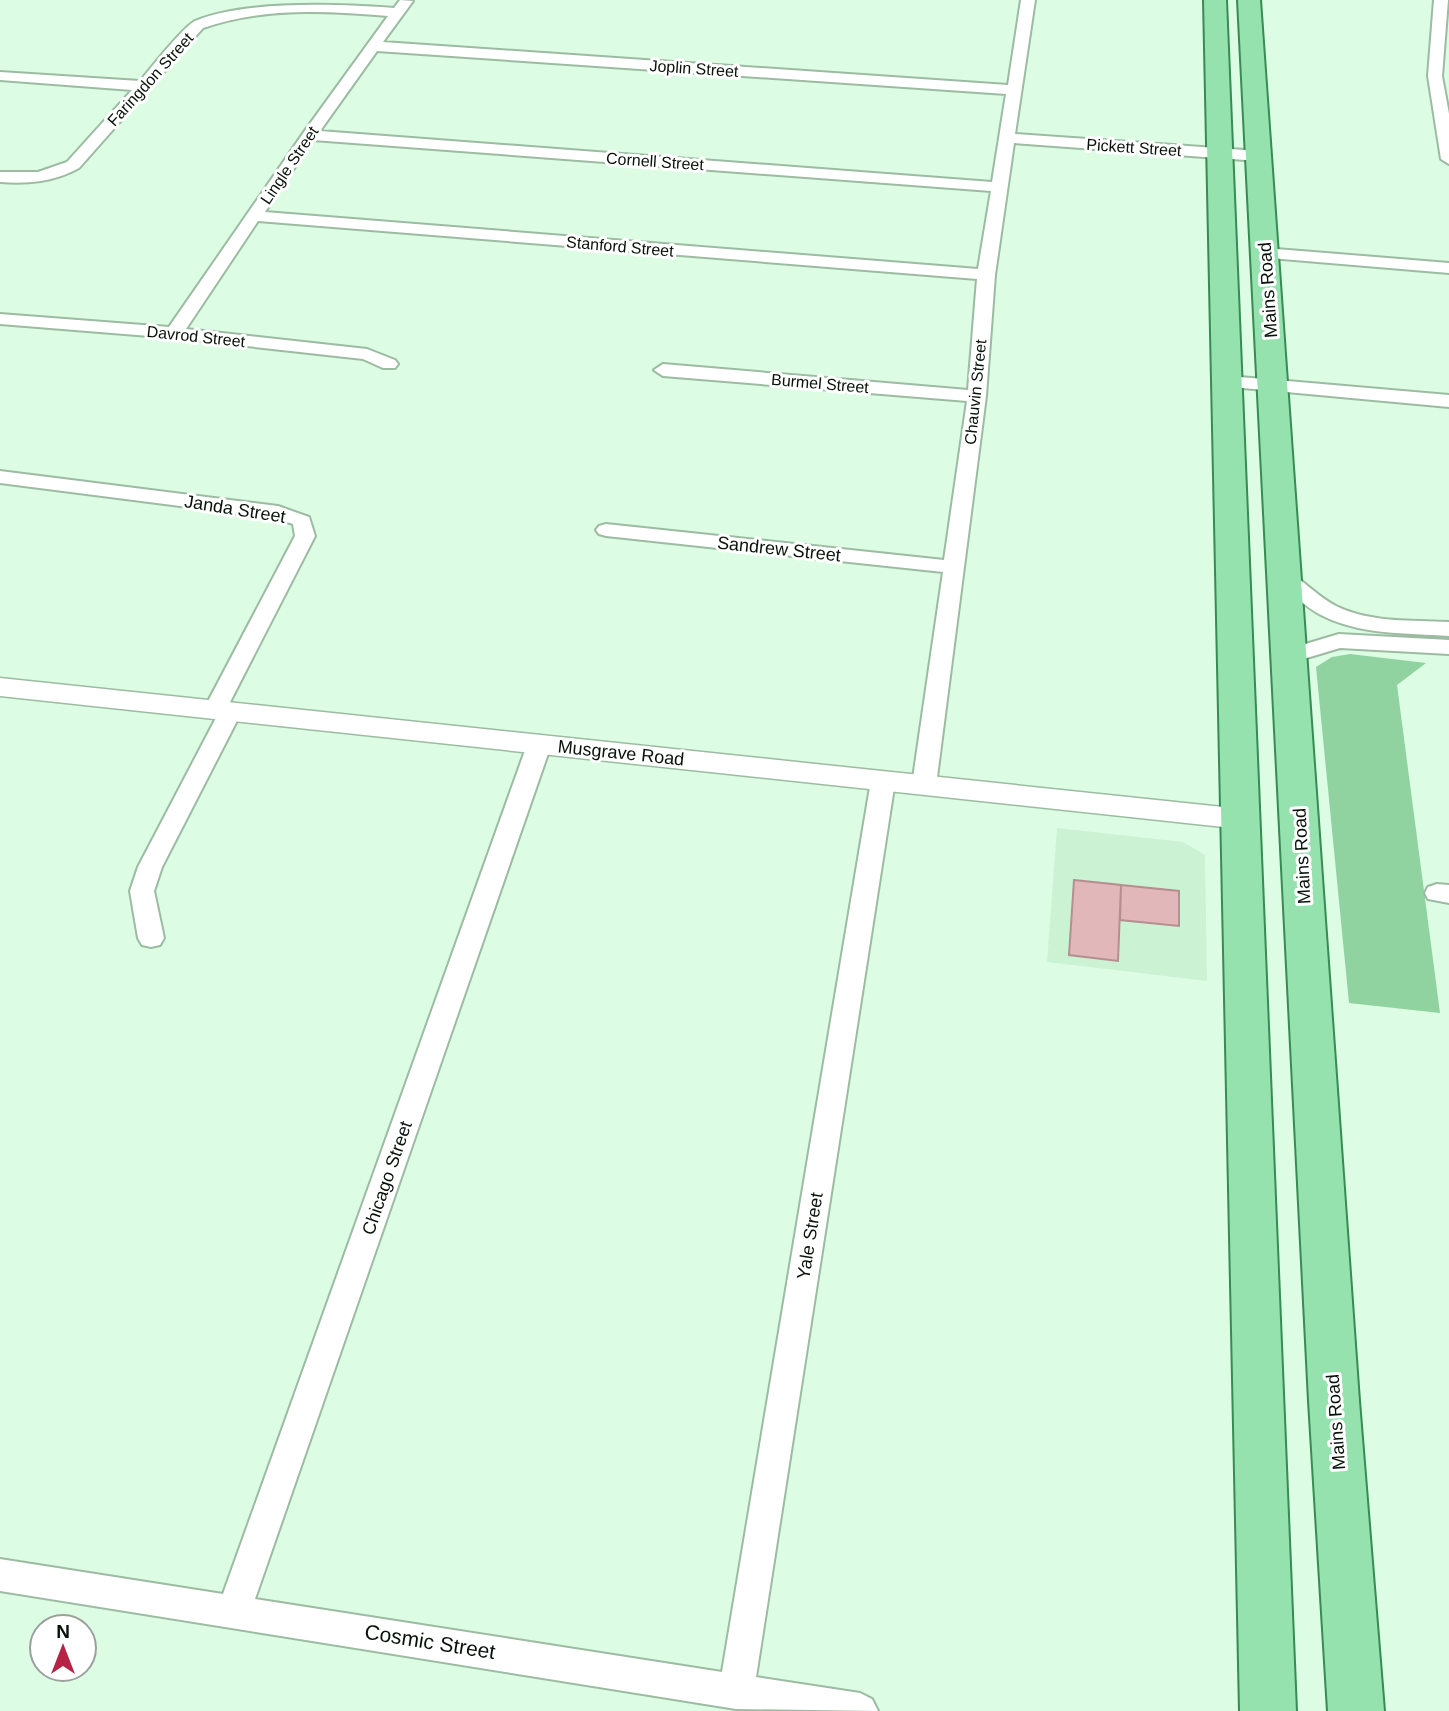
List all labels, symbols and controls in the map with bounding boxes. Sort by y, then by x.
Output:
street label: Faringdon Street [104,29,197,129]
street label: Joplin Street [649,57,739,80]
street label: Lingle Street [257,123,322,207]
street label: Pickett Street [1086,136,1183,159]
street label: Cornell Street [606,150,705,173]
street label: Stanford Street [566,233,675,260]
street label: Mains Road [1255,241,1281,339]
street label: Davrod Street [146,323,246,350]
street label: Chauvin Street [962,338,990,446]
street label: Burmel Street [770,371,870,396]
street label: Janda Street [183,491,287,527]
street label: Sandrew Street [716,533,842,565]
street label: Musgrave Road [557,736,685,770]
street label: Mains Road [1290,808,1314,904]
street label: Chicago Street [358,1118,416,1238]
street label: Yale Street [793,1191,827,1281]
street label: Mains Road [1323,1373,1349,1471]
north arrow [28,1613,98,1683]
street label: Cosmic Street [363,1620,497,1663]
text: N [56,1621,70,1642]

